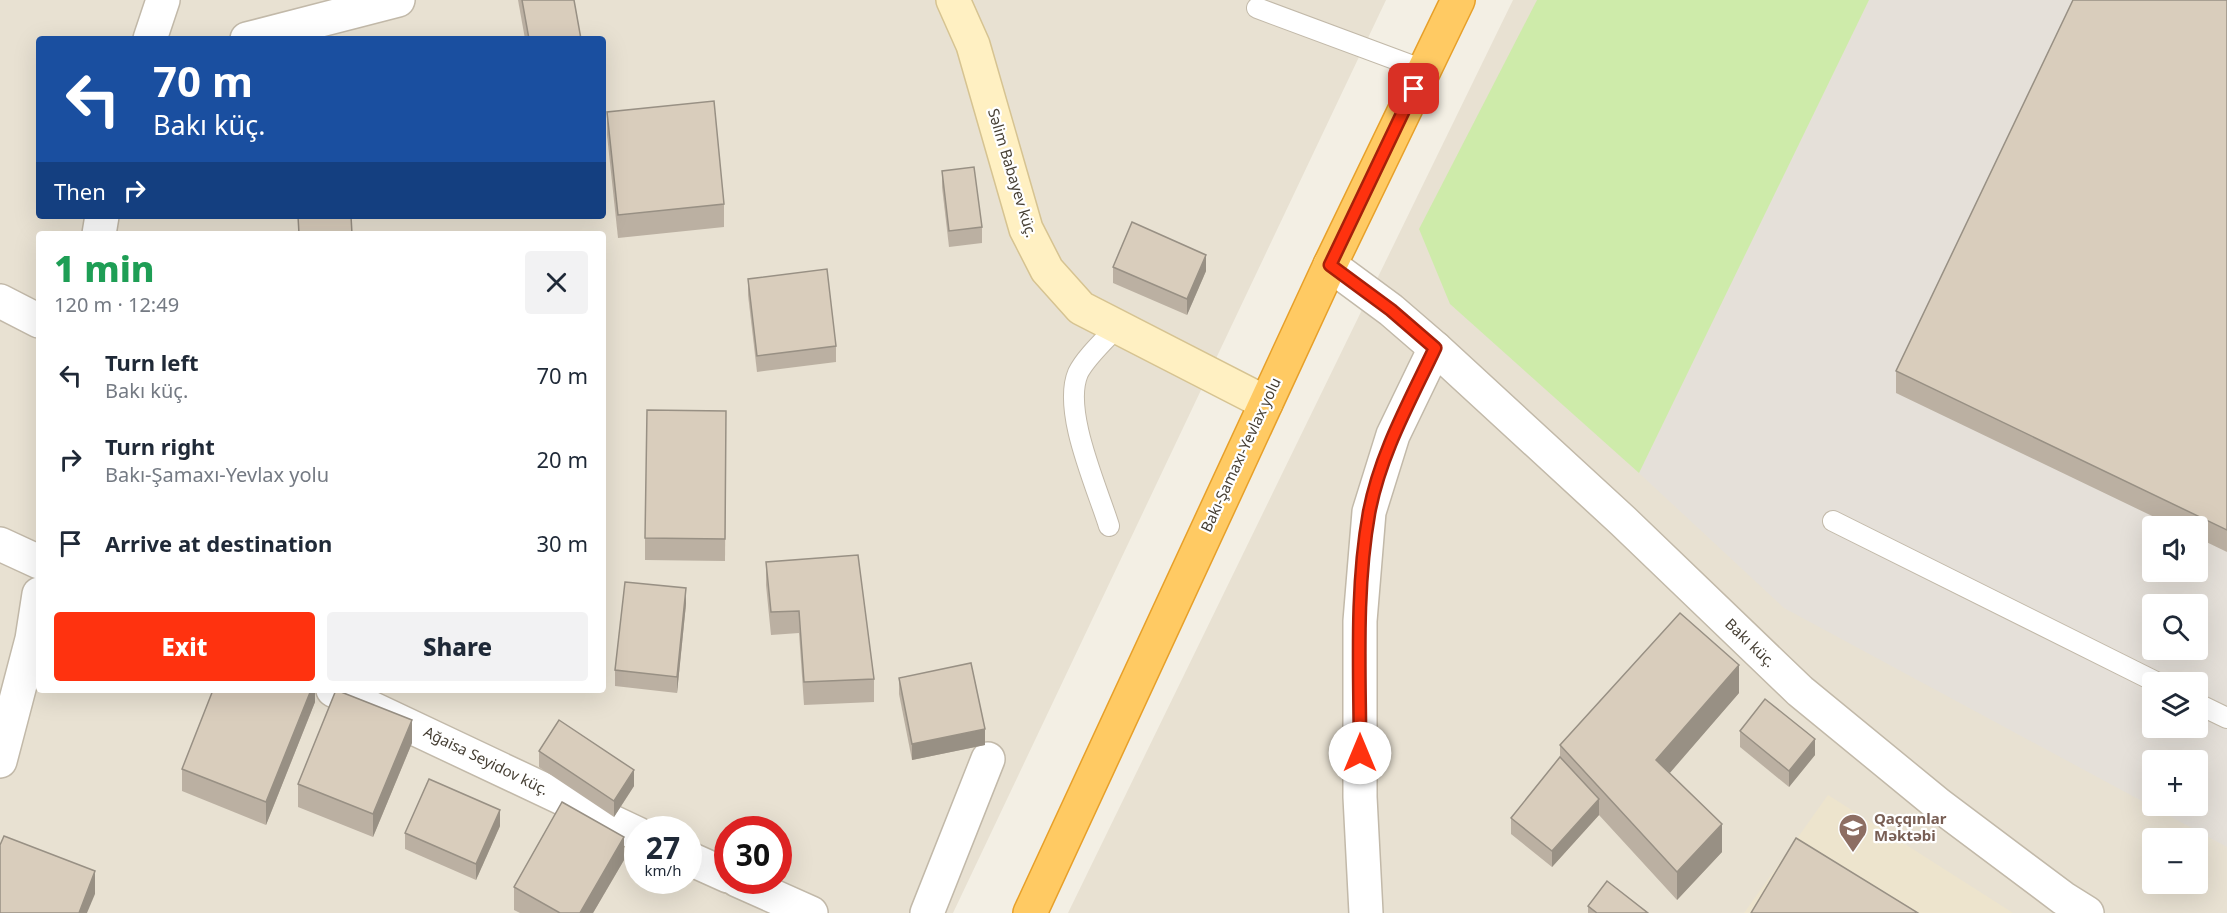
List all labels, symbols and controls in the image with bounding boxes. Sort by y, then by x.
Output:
text: 70 m [153,52,253,109]
icon: left [54,60,132,138]
pin [1388,63,1439,114]
icon: arrive [1397,72,1430,105]
text: Bakı küç. [153,106,265,143]
street label: Səlim Babayev küç. [984,106,1042,240]
icon: right [118,174,151,207]
text: Then [54,176,106,206]
text: 1 min [54,244,155,293]
button: close [525,251,588,314]
text: 120 m · 12:49 [54,291,179,318]
text: Turn left [105,347,199,377]
icon: left [54,359,87,392]
text: 70 m [537,360,588,390]
street label: Bakı-Şamaxı-Yevlax yolu [1196,374,1285,535]
text: Bakı küç. [105,377,188,404]
text: Turn right [105,431,215,461]
icon: right [54,443,87,476]
text: 20 m [537,444,588,474]
text: Bakı-Şamaxı-Yevlax yolu [105,461,329,488]
map controls [2142,516,2208,894]
button: sound [2142,516,2208,582]
icon: arrive [54,527,87,560]
text: Arrive at destination [105,528,332,558]
text: 30 m [537,528,588,558]
button: search [2142,594,2208,660]
button: Exit [54,612,315,681]
button: Share [327,612,588,681]
street label: Bakı küç. [1721,613,1780,671]
button: layers [2142,672,2208,738]
street label: Ağaisa Seyidov küç. [421,721,552,799]
position arrow [1328,721,1392,785]
button: + [2142,750,2208,816]
place label: Qaçqınlar Məktəbi [1874,808,1947,845]
school or university icon: Qaçqınlar Məktəbi [1837,812,1869,854]
speed limit sign: 30 [714,816,792,894]
text: 27 [646,827,680,868]
button: − [2142,828,2208,894]
text: km/h [645,860,681,880]

